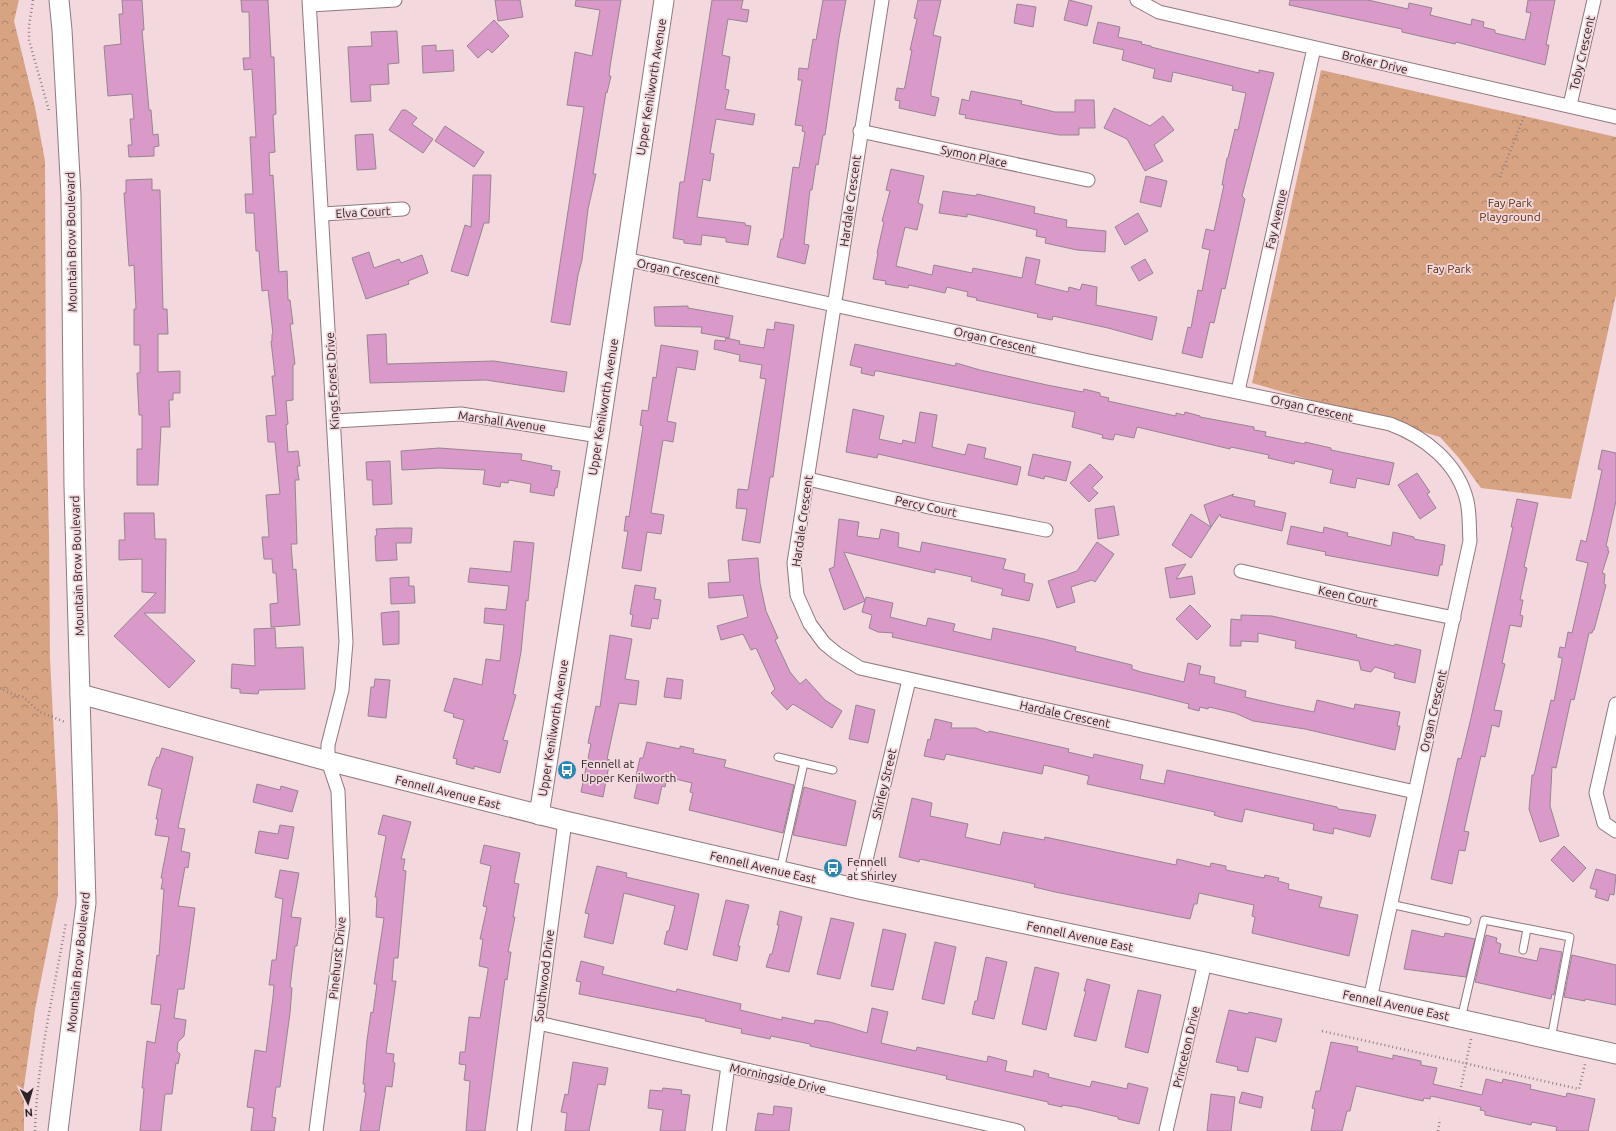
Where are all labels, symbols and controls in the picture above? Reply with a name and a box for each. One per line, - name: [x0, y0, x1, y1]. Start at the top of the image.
- street label: Toby Crescent: [1567, 14, 1597, 92]
- street label: Upper Kenilworth Avenue: [634, 18, 668, 156]
- street label: Broker Drive: [1341, 48, 1409, 76]
- street label: Symon Place: [940, 143, 1008, 169]
- street label: Hardale Crescent: [837, 154, 863, 248]
- street label: Mountain Brow Boulevard: [63, 172, 79, 312]
- street label: Fay Avenue: [1263, 188, 1289, 250]
- park label: Fay Park Playground: [1479, 196, 1541, 223]
- street label: Elva Court: [335, 204, 391, 220]
- street label: Organ Crescent: [636, 256, 721, 286]
- park label: Fay Park: [1427, 262, 1471, 275]
- street label: Organ Crescent: [953, 324, 1038, 356]
- street label: Kings Forest Drive: [323, 332, 341, 430]
- street label: Upper Kenilworth Avenue: [586, 338, 620, 476]
- street label: Organ Crescent: [1270, 392, 1355, 424]
- street label: Marshall Avenue: [457, 408, 547, 434]
- street label: Hardale Crescent: [789, 474, 815, 568]
- street label: Percy Court: [894, 493, 958, 519]
- street label: Mountain Brow Boulevard: [68, 496, 86, 636]
- street label: Keen Court: [1317, 583, 1379, 609]
- street label: Upper Kenilworth Avenue: [536, 659, 570, 797]
- street label: Organ Crescent: [1417, 668, 1449, 753]
- street label: Hardale Crescent: [1019, 698, 1112, 730]
- street label: Shirley Street: [870, 747, 899, 821]
- place label: Fennell at Upper Kenilworth: [581, 757, 676, 784]
- bus stop icon: Fennell at Upper Kenilworth: [556, 759, 578, 781]
- street label: Fennell Avenue East: [394, 773, 502, 811]
- street label: Fennell Avenue East: [709, 848, 817, 886]
- place label: Fennell at Shirley: [847, 855, 897, 882]
- bus stop icon: Fennell at Shirley: [822, 857, 844, 879]
- street label: Mountain Brow Boulevard: [64, 891, 92, 1033]
- street label: Pinehurst Drive: [326, 916, 348, 1000]
- street label: Fennell Avenue East: [1026, 918, 1135, 954]
- street label: Southwood Drive: [532, 929, 556, 1023]
- street label: Fennell Avenue East: [1342, 987, 1451, 1023]
- street label: Princeton Drive: [1170, 1005, 1202, 1089]
- street label: Morningside Drive: [729, 1061, 827, 1095]
- north arrow: [8, 1083, 48, 1123]
- text: N: [24, 1107, 33, 1119]

